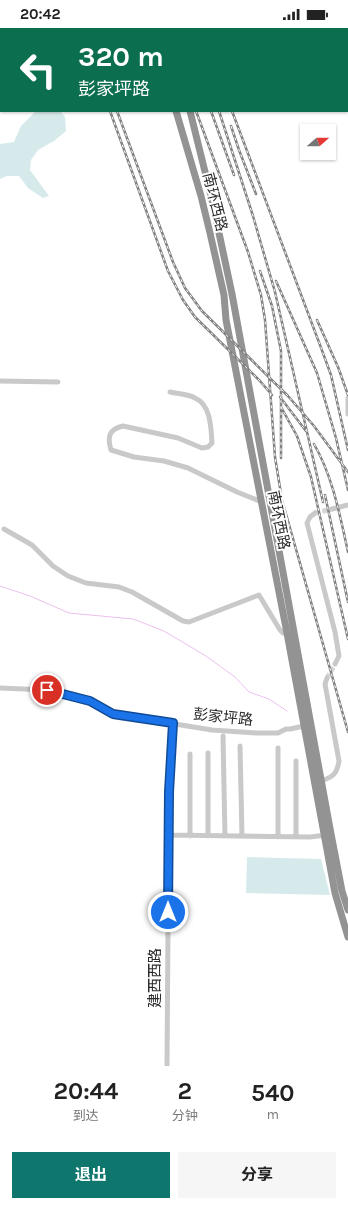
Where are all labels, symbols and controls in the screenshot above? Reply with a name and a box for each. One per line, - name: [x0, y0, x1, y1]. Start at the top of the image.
- text: 20:42: [20, 5, 61, 23]
- text: 320 m: [78, 40, 164, 73]
- icon: left: [12, 44, 64, 96]
- text: 彭家坪路: [78, 78, 150, 100]
- north arrow: [300, 124, 336, 160]
- map controls: [300, 124, 336, 160]
- street label: 南环西路: [199, 171, 231, 233]
- street label: 南环西路: [264, 489, 294, 551]
- pin: [30, 673, 64, 707]
- icon: arrive: [36, 679, 58, 701]
- street label: 彭家坪路: [192, 705, 254, 729]
- position arrow: [147, 891, 189, 933]
- street label: 建西西路: [146, 948, 164, 1008]
- text: 20:44: [53, 1077, 118, 1105]
- text: 2: [177, 1077, 192, 1105]
- text: 540: [251, 1079, 295, 1107]
- text: m: [267, 1107, 279, 1122]
- text: 到达: [73, 1108, 99, 1123]
- text: 分钟: [172, 1108, 198, 1123]
- button: 退出: [12, 1152, 170, 1198]
- button: 分享: [178, 1152, 336, 1198]

